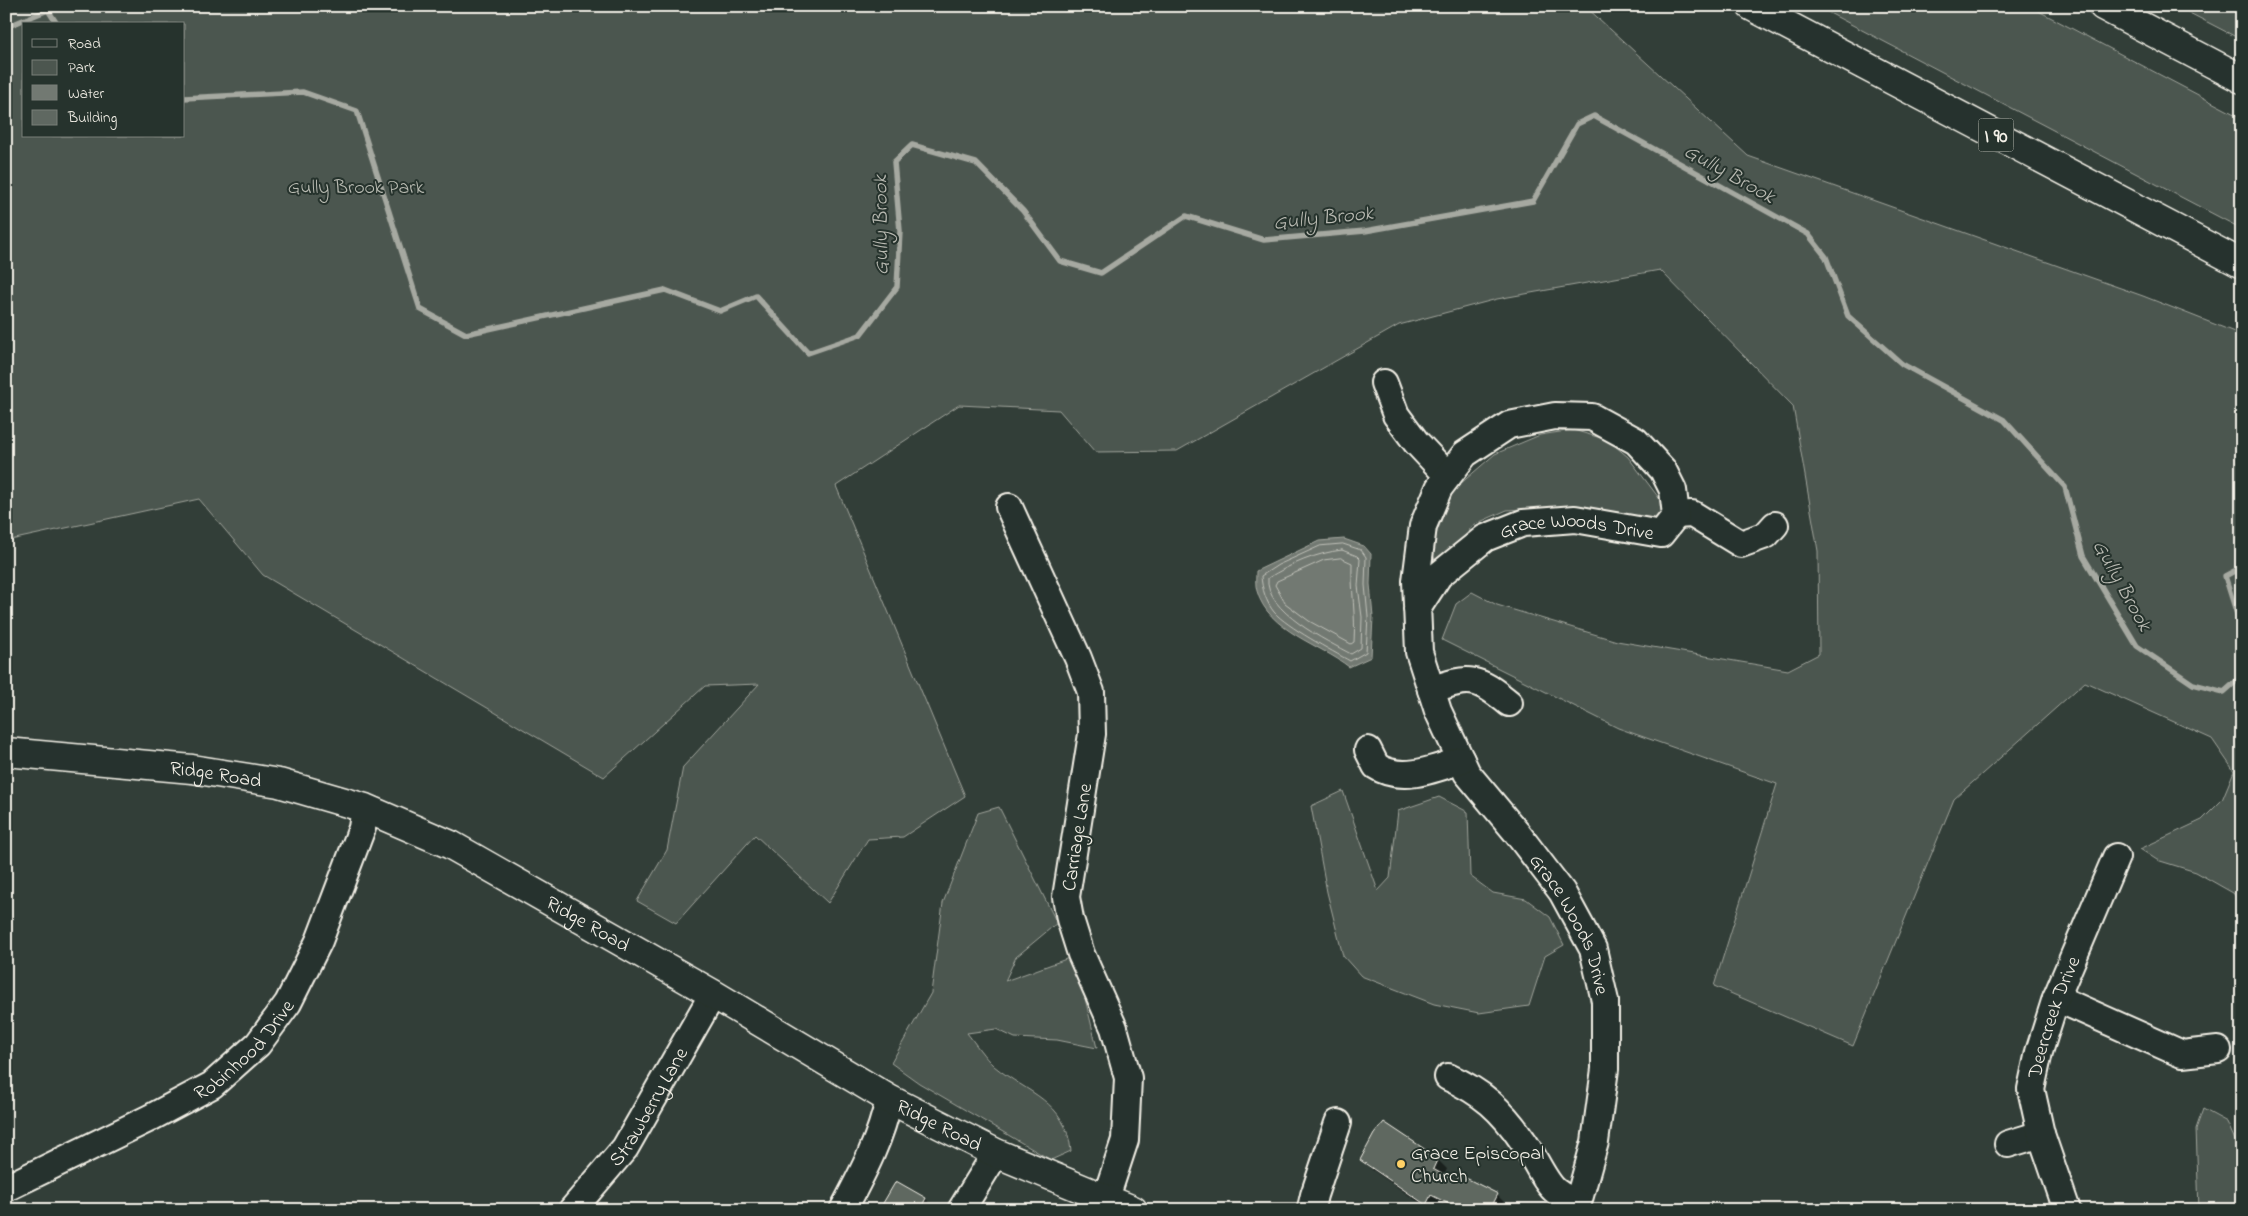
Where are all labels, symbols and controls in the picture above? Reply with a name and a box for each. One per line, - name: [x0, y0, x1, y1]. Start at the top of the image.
- legend: [22, 22, 185, 138]
- text: Road: [68, 33, 101, 55]
- text: Park: [68, 57, 96, 79]
- text: Water: [68, 83, 104, 105]
- text: Building: [67, 107, 117, 130]
- road number: I 90: [1978, 118, 2014, 152]
- water label: Gully Brook: [1678, 137, 1781, 213]
- park label: Gully Brook Park: [288, 174, 424, 203]
- water label: Gully Brook: [866, 174, 898, 275]
- water label: Gully Brook: [1272, 199, 1375, 239]
- street label: Grace Woods Drive: [1495, 507, 1656, 549]
- water label: Gully Brook: [2084, 535, 2159, 638]
- street label: Ridge Road: [169, 755, 263, 797]
- street label: Carriage Lane: [1056, 781, 1102, 893]
- street label: Grace Woods Drive: [1521, 848, 1615, 998]
- street label: Ridge Road: [540, 890, 634, 961]
- street label: Deercreek Drive: [2022, 952, 2089, 1082]
- street label: Robinhood Drive: [190, 994, 303, 1109]
- street label: Strawberry Lane: [603, 1042, 697, 1174]
- street label: Ridge Road: [891, 1093, 986, 1160]
- place label: Grace Episcopal Church: [1411, 1140, 1544, 1192]
- marker: Grace Episcopal Church: [1395, 1158, 1407, 1170]

